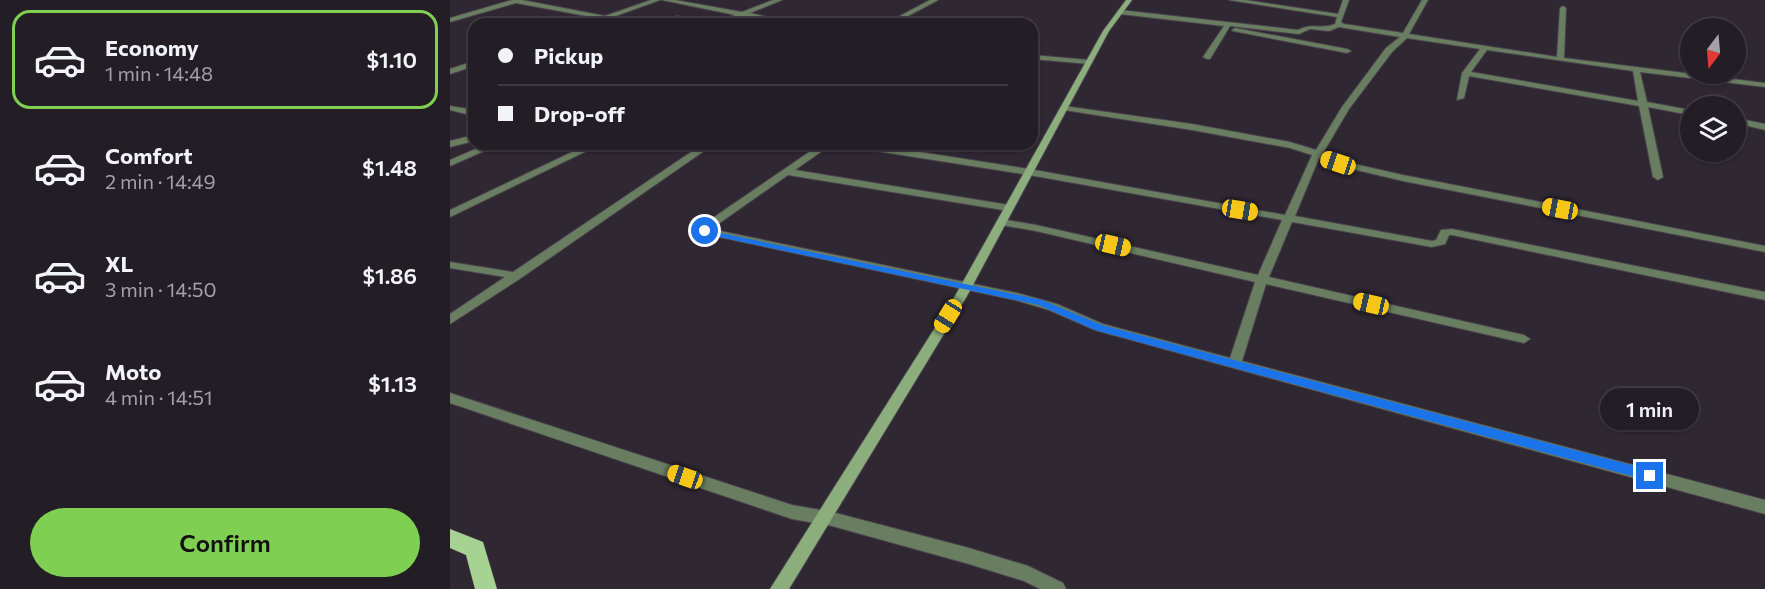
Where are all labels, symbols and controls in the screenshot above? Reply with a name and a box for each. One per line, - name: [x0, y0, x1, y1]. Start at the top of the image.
- north arrow: [1680, 18, 1746, 84]
- map controls: [1680, 18, 1746, 162]
- icon: car: [33, 33, 87, 87]
- text: Economy: [105, 34, 199, 61]
- text: Pickup: [534, 42, 603, 69]
- text: $1.10: [366, 46, 417, 73]
- text: 1 min · 14:48: [105, 61, 213, 85]
- button: layers: [1680, 96, 1746, 162]
- text: Drop-off: [534, 100, 625, 127]
- icon: car: [33, 141, 87, 195]
- text: Comfort: [105, 142, 193, 169]
- car: [1318, 149, 1358, 177]
- text: $1.48: [362, 154, 417, 181]
- text: 2 min · 14:49: [105, 169, 216, 193]
- car: [1541, 197, 1579, 221]
- car: [1221, 198, 1259, 222]
- route start: [691, 217, 718, 244]
- car: [1093, 232, 1133, 258]
- icon: car: [33, 249, 87, 303]
- text: XL: [105, 250, 133, 277]
- text: $1.86: [362, 262, 417, 289]
- text: 3 min · 14:50: [105, 277, 216, 301]
- car: [1351, 291, 1391, 317]
- car: [931, 296, 965, 336]
- icon: car: [33, 357, 87, 411]
- text: Moto: [105, 358, 161, 385]
- text: $1.13: [368, 370, 417, 397]
- text: 4 min · 14:51: [105, 385, 213, 409]
- callout: 1 min: [1600, 389, 1700, 431]
- text: 1 min: [1626, 397, 1673, 421]
- route end: [1636, 462, 1663, 489]
- car: [665, 463, 705, 491]
- button: Confirm: [30, 508, 420, 577]

